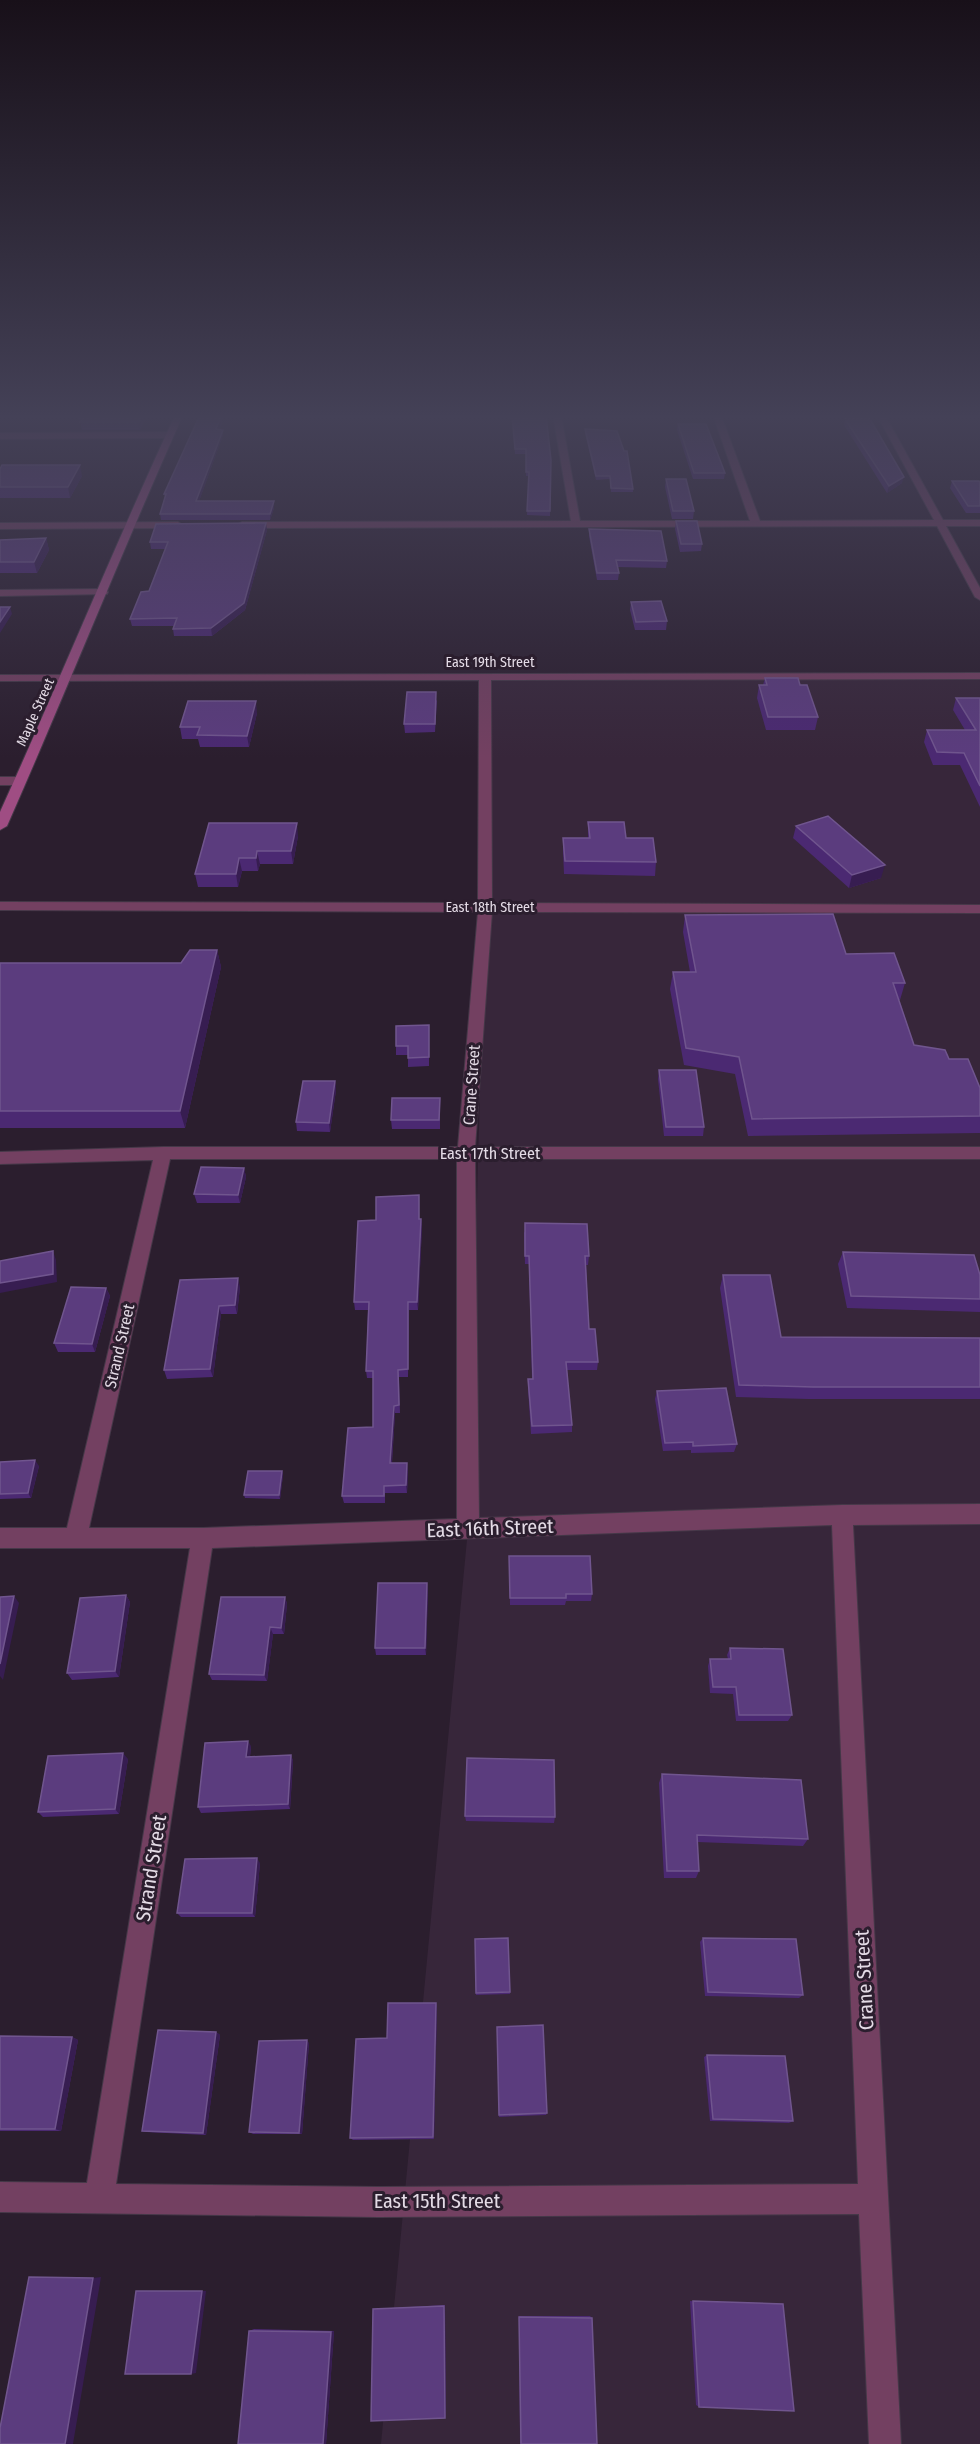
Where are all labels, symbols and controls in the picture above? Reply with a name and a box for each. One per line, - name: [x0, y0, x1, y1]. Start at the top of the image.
- street label: East 19th Street: [446, 654, 535, 671]
- street label: Maple Street: [13, 675, 58, 749]
- street label: East 18th Street: [445, 899, 535, 916]
- street label: Crane Street: [459, 1044, 484, 1126]
- street label: East 17th Street: [440, 1144, 541, 1163]
- street label: Strand Street: [101, 1301, 139, 1390]
- street label: East 16th Street: [426, 1514, 554, 1542]
- street label: Strand Street: [131, 1812, 171, 1923]
- street label: Crane Street: [849, 1929, 879, 2031]
- street label: East 15th Street: [374, 2189, 501, 2213]

